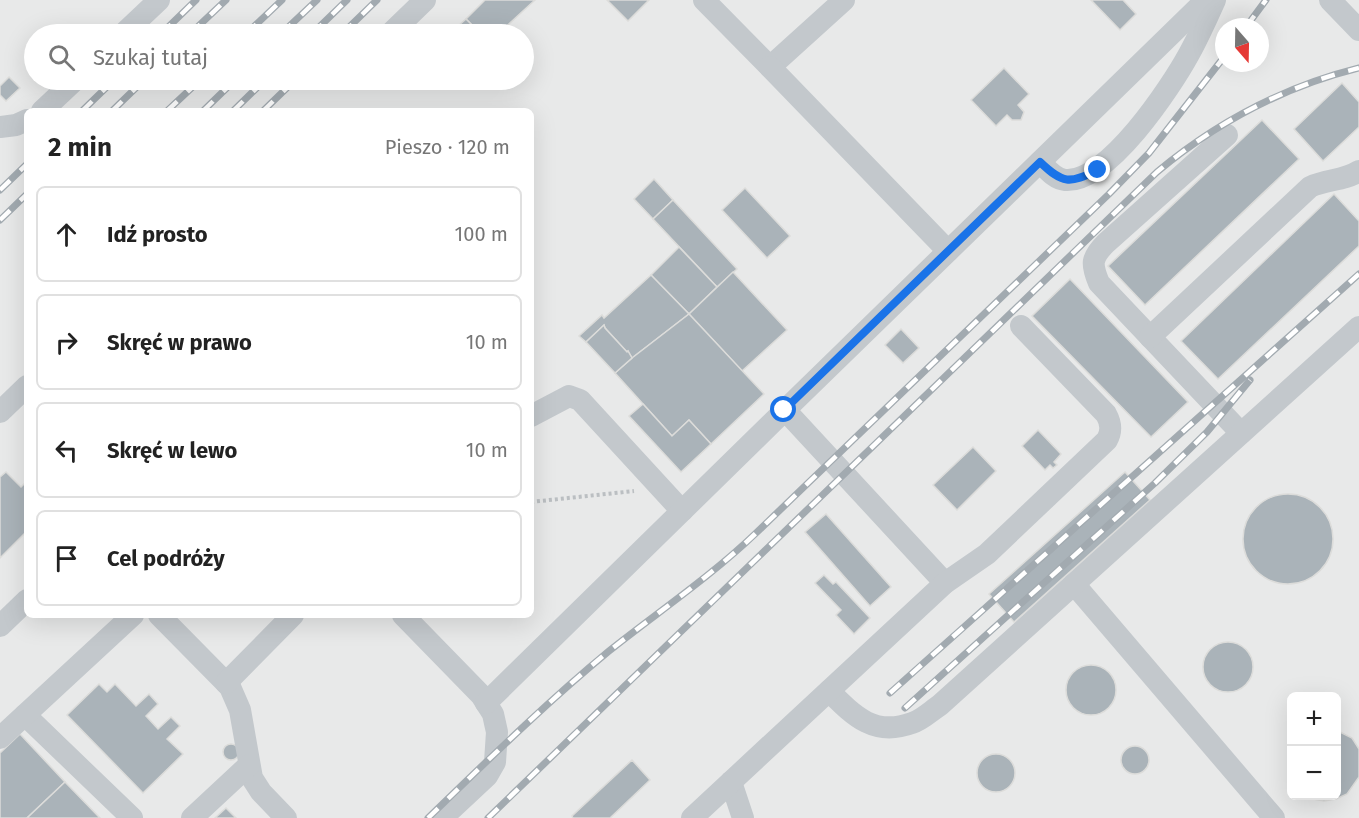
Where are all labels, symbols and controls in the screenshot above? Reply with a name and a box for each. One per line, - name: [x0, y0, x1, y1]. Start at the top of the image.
- north arrow: [1215, 18, 1269, 72]
- search box: [24, 24, 534, 90]
- icon: search: [45, 41, 78, 74]
- text: Szukaj tutaj: [93, 44, 208, 71]
- text: 2 min: [48, 132, 112, 163]
- text: Pieszo · 120 m: [385, 135, 510, 159]
- route end: [1084, 156, 1110, 182]
- icon: ahead: [50, 218, 83, 251]
- text: Idź prosto: [107, 221, 208, 248]
- text: 100 m: [455, 222, 508, 246]
- icon: right: [50, 326, 83, 359]
- text: Skręć w prawo: [107, 329, 252, 356]
- text: 10 m: [466, 330, 508, 354]
- route start: [770, 396, 796, 422]
- icon: left: [50, 434, 83, 467]
- text: Skręć w lewo: [107, 437, 237, 464]
- text: 10 m: [466, 438, 508, 462]
- icon: arrive: [50, 542, 83, 575]
- text: Cel podróży: [107, 545, 225, 572]
- map controls: [1287, 692, 1341, 800]
- button: +: [1287, 692, 1341, 746]
- button: −: [1287, 746, 1341, 800]

